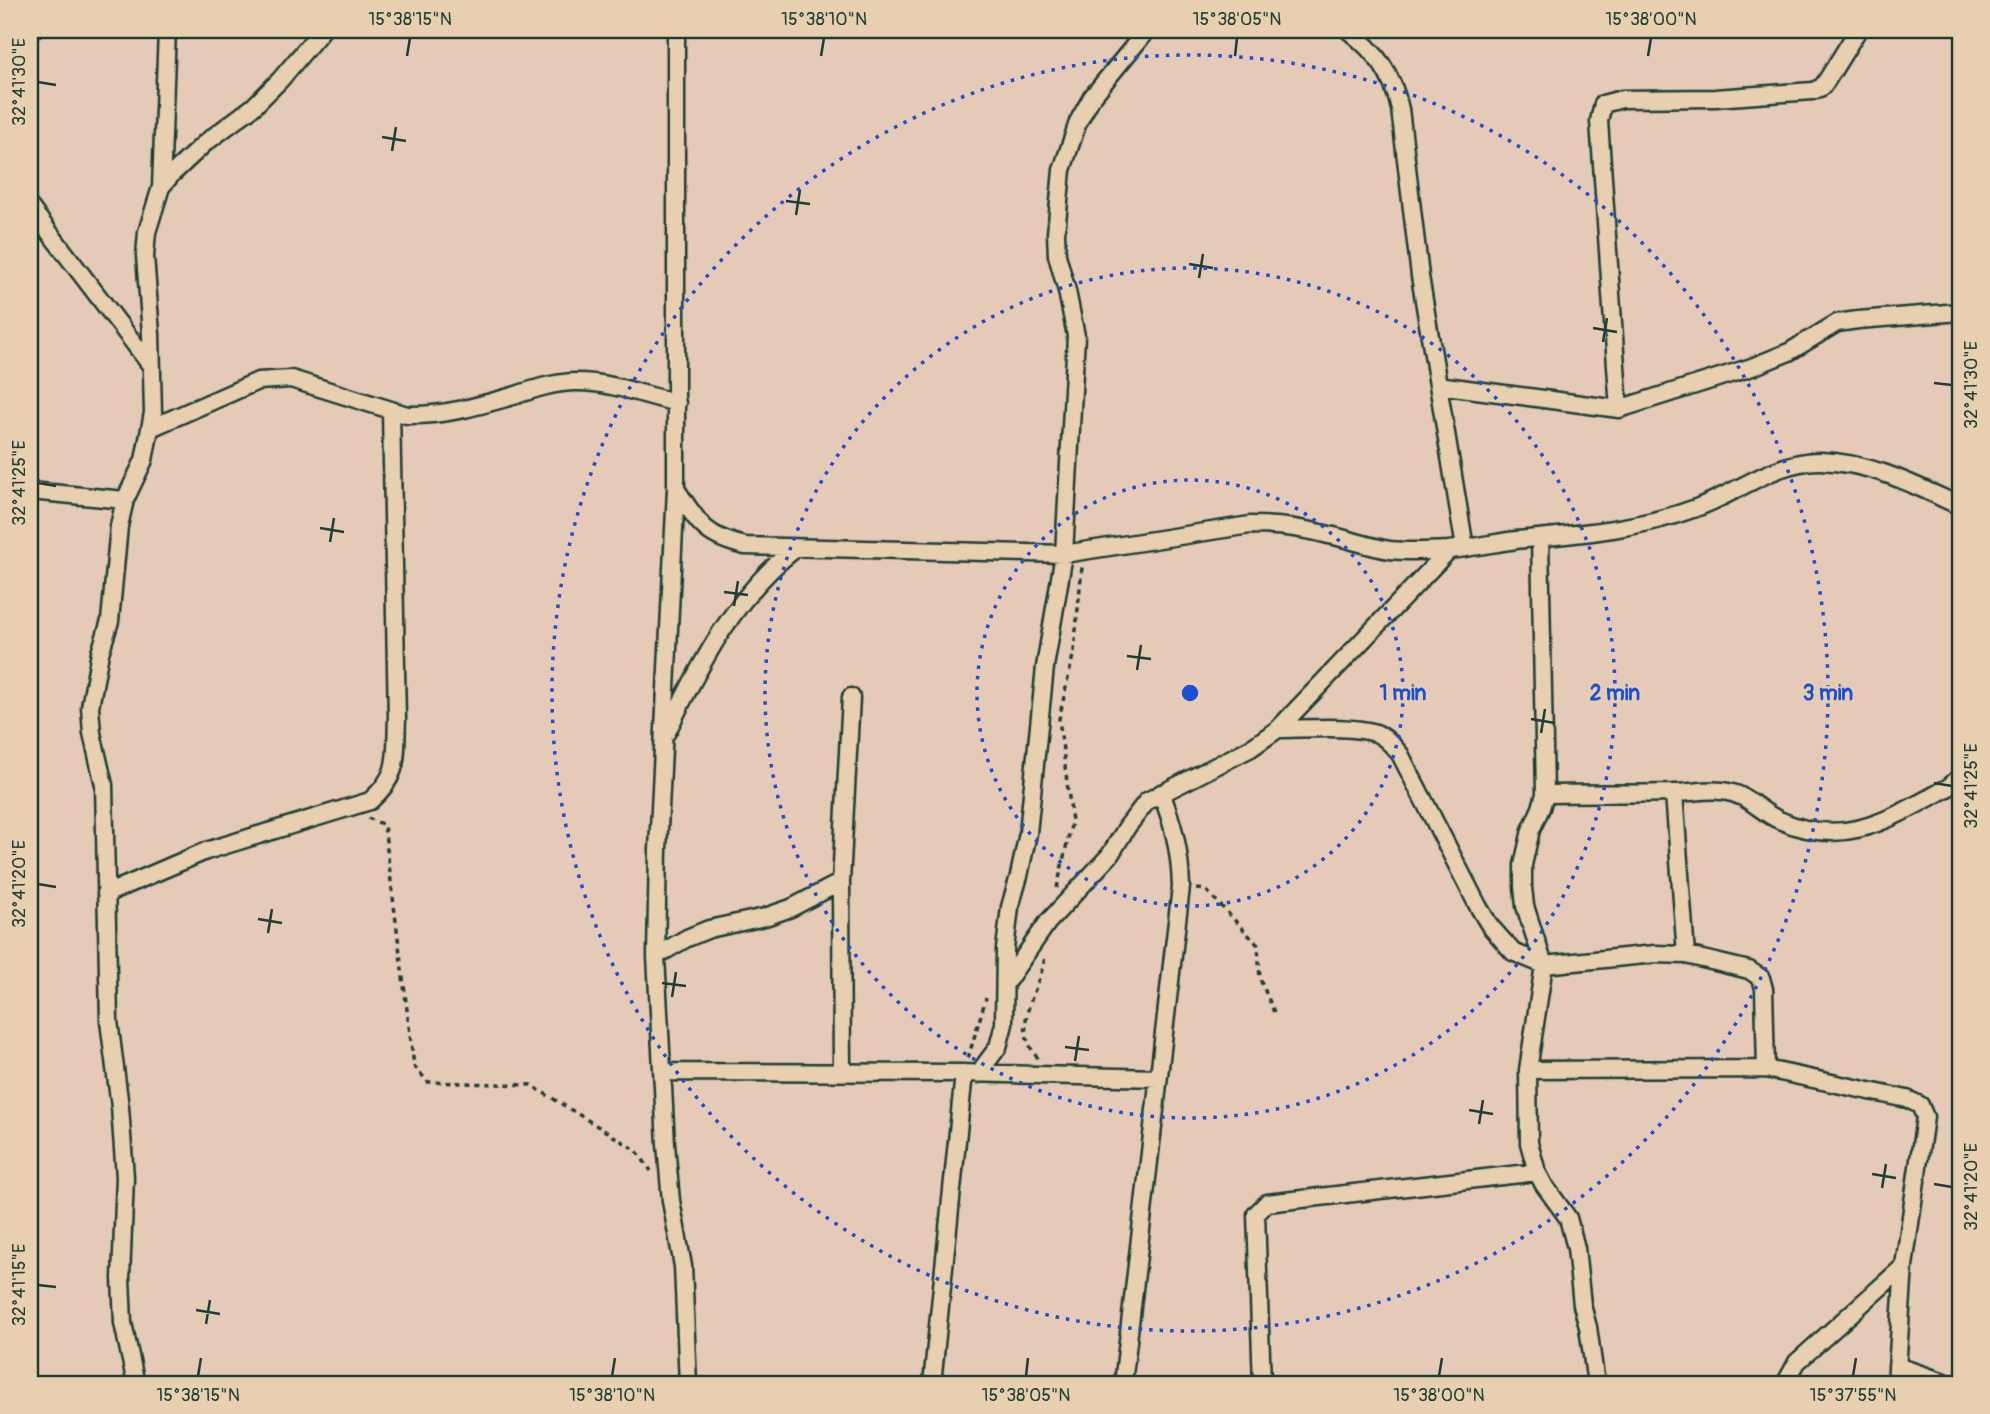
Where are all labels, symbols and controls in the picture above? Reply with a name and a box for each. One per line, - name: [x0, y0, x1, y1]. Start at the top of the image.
- text: 15°38'15"N: [368, 8, 452, 31]
- text: 15°38'10"N: [781, 8, 867, 31]
- text: 15°38'05"N: [1193, 8, 1281, 31]
- text: 15°38'00"N: [1605, 8, 1697, 31]
- text: 32°41'30"E: [8, 38, 31, 126]
- text: 32°41'30"E: [1960, 341, 1983, 429]
- text: 32°41'25"E: [8, 440, 31, 526]
- text: 1 min: [1380, 680, 1427, 707]
- text: 2 min: [1590, 680, 1640, 707]
- text: 3 min: [1803, 680, 1853, 707]
- centre of rings: [1178, 681, 1202, 705]
- text: 32°41'25"E: [1960, 743, 1983, 829]
- text: 32°41'20"E: [8, 840, 31, 928]
- text: 32°41'20"E: [1960, 1143, 1983, 1231]
- text: 32°41'15"E: [8, 1244, 31, 1326]
- text: 15°38'15"N: [156, 1384, 240, 1407]
- text: 15°38'10"N: [569, 1384, 655, 1407]
- text: 15°38'05"N: [982, 1384, 1070, 1407]
- text: 15°38'00"N: [1393, 1384, 1485, 1407]
- text: 15°37'55"N: [1810, 1384, 1896, 1407]

